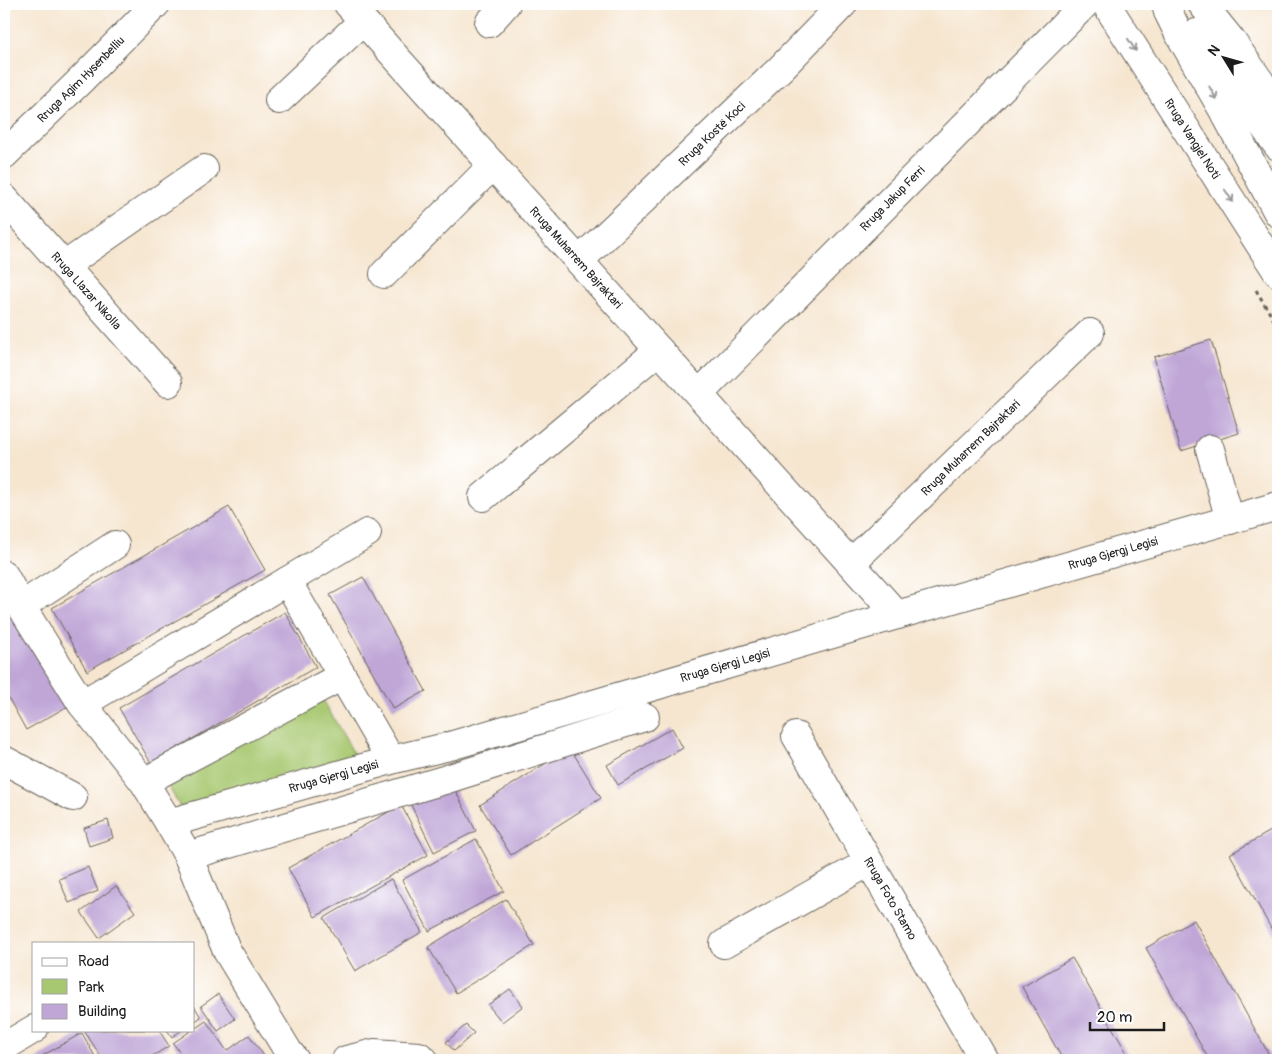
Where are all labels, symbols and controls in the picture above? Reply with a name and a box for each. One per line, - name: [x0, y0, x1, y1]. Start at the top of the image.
- north arrow: [1200, 32, 1250, 82]
- street label: Rruga Agim Hysenbelliu: [34, 33, 128, 126]
- one-way arrow: [1127, 37, 1137, 51]
- text: N: [1204, 42, 1224, 59]
- one-way arrow: [1208, 86, 1218, 100]
- street label: Rruga Vangjel Noti: [1161, 96, 1223, 182]
- street label: Rruga Kostë Koci: [676, 99, 748, 169]
- street label: Rruga Jakup Ferri: [857, 163, 928, 234]
- one-way arrow: [1224, 189, 1234, 203]
- street label: Rruga Muharrem Bajraktari: [526, 204, 626, 312]
- street label: Rruga Llazar Nikolla: [48, 249, 125, 333]
- street label: Rruga Muharrem Bajraktari: [918, 397, 1023, 499]
- street label: Rruga Gjergj Legisi: [1067, 533, 1160, 573]
- street label: Rruga Gjergj Legisi: [679, 645, 771, 686]
- street label: Rruga Gjergj Legisi: [287, 756, 380, 796]
- street label: Rruga Foto Stamo: [861, 855, 920, 943]
- legend: [32, 942, 195, 1032]
- text: Road: [78, 952, 109, 971]
- text: Park: [78, 978, 105, 997]
- scale bar: [1090, 999, 1163, 1031]
- text: Building: [78, 1002, 126, 1021]
- text: 20 m: [1097, 1008, 1132, 1027]

